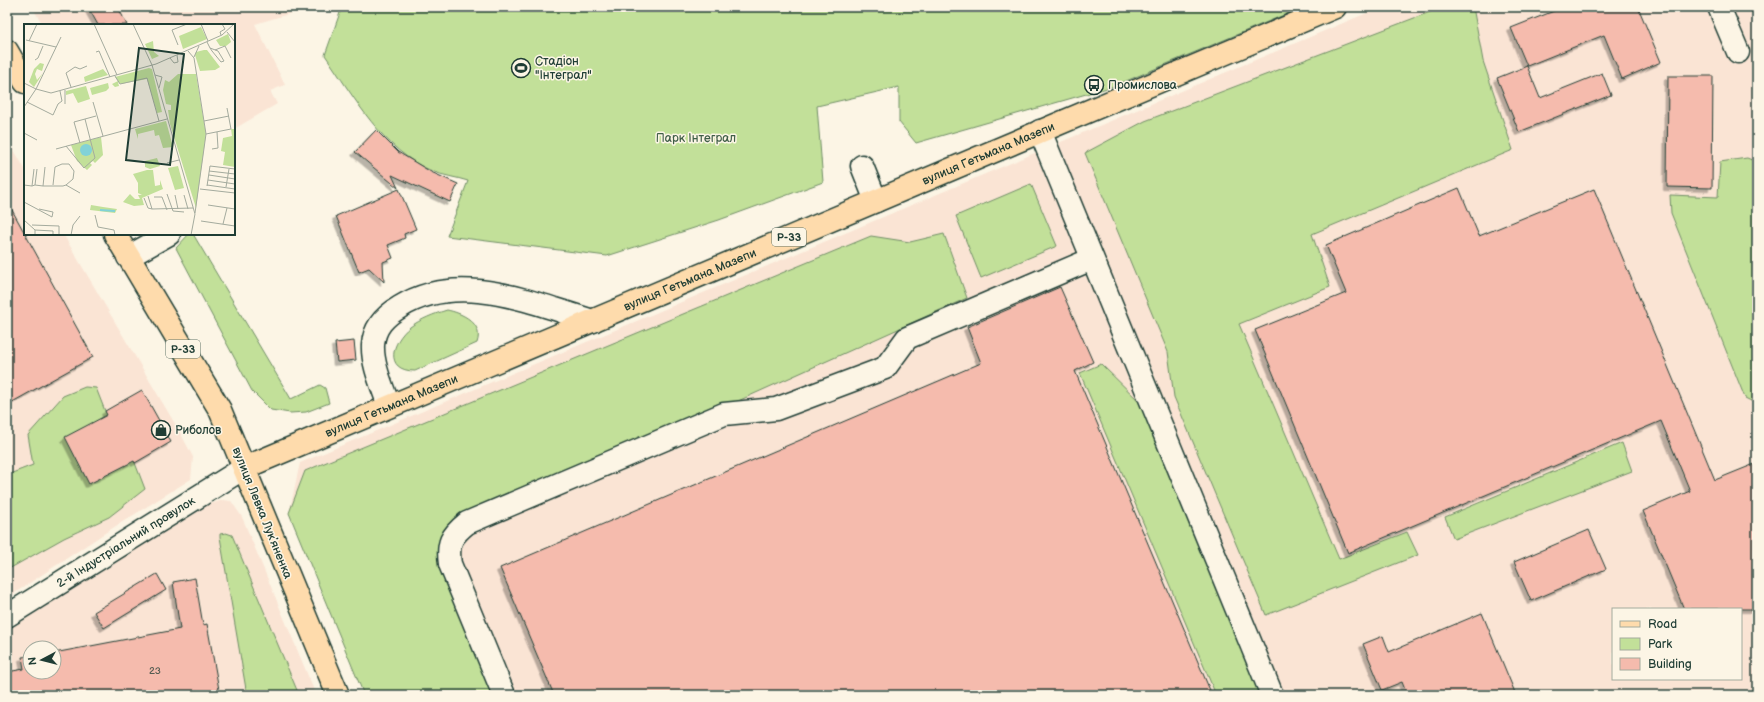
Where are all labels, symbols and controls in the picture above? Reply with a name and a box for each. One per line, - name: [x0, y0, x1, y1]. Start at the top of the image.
- inset map: [24, 24, 235, 235]
- place label: Стадіон "Інтеграл": [535, 54, 592, 83]
- sports icon: Стадіон "Інтеграл": [510, 57, 532, 79]
- bus stop icon: Промислова: [1083, 74, 1105, 96]
- place label: Промислова: [1108, 78, 1177, 93]
- street label: вулиця Гетьмана Мазепи: [920, 119, 1057, 188]
- park label: Парк Інтеграл: [656, 131, 736, 146]
- road number: Р-33: [772, 228, 806, 246]
- street label: вулиця Гетьмана Мазепи: [621, 245, 758, 314]
- road number: Р-33: [166, 340, 200, 358]
- street label: вулиця Гетьмана Мазепи: [323, 371, 460, 440]
- shop icon: Риболов: [150, 419, 172, 441]
- place label: Риболов: [175, 423, 222, 438]
- street label: вулиця Левка Лукʼяненка: [229, 445, 295, 581]
- street label: 2-й Індустріальний провулок: [54, 493, 198, 591]
- legend: [1612, 608, 1742, 680]
- text: Road: [1648, 617, 1677, 632]
- text: Park: [1648, 637, 1672, 652]
- north arrow: [22, 640, 62, 680]
- text: N: [26, 656, 40, 666]
- text: Building: [1648, 657, 1692, 672]
- house number: 23: [149, 665, 161, 677]

